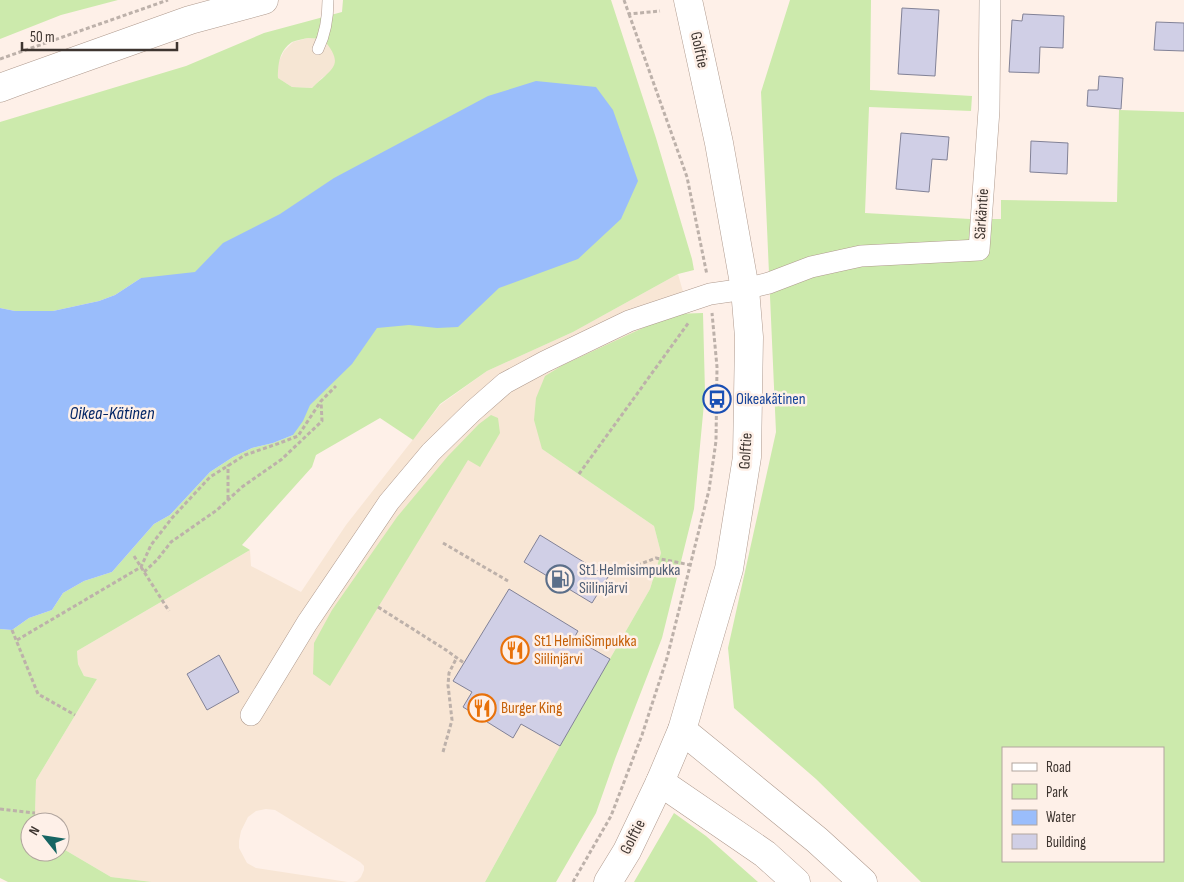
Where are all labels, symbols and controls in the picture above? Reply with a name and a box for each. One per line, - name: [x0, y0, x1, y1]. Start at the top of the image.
- scale bar: [22, 20, 178, 52]
- text: 50 m: [30, 28, 55, 47]
- street label: Golftie: [686, 30, 712, 70]
- street label: Särkäntie: [971, 188, 993, 240]
- bus stop icon: Oikeakätinen: [702, 384, 732, 414]
- place label: Oikeakätinen: [736, 390, 806, 409]
- water label: Oikea-Kätinen: [70, 403, 155, 424]
- street label: Golftie: [735, 432, 757, 470]
- place label: St1 Helmisimpukka Siilinjärvi: [579, 561, 681, 598]
- fuel station icon: St1 Helmisimpukka Siilinjärvi: [545, 564, 575, 594]
- place label: St1 HelmiSimpukka Siilinjärvi: [534, 632, 637, 669]
- restaurant icon: St1 HelmiSimpukka Siilinjärvi: [500, 635, 530, 665]
- restaurant icon: Burger King: [467, 693, 497, 723]
- place label: Burger King: [501, 699, 562, 718]
- legend: [1002, 747, 1164, 862]
- text: Road: [1046, 758, 1071, 777]
- text: Park: [1046, 783, 1068, 802]
- text: Water: [1046, 808, 1077, 827]
- north arrow: [20, 812, 70, 862]
- street label: Golftie: [616, 816, 650, 858]
- text: N: [25, 823, 43, 838]
- text: Building: [1046, 833, 1086, 852]

